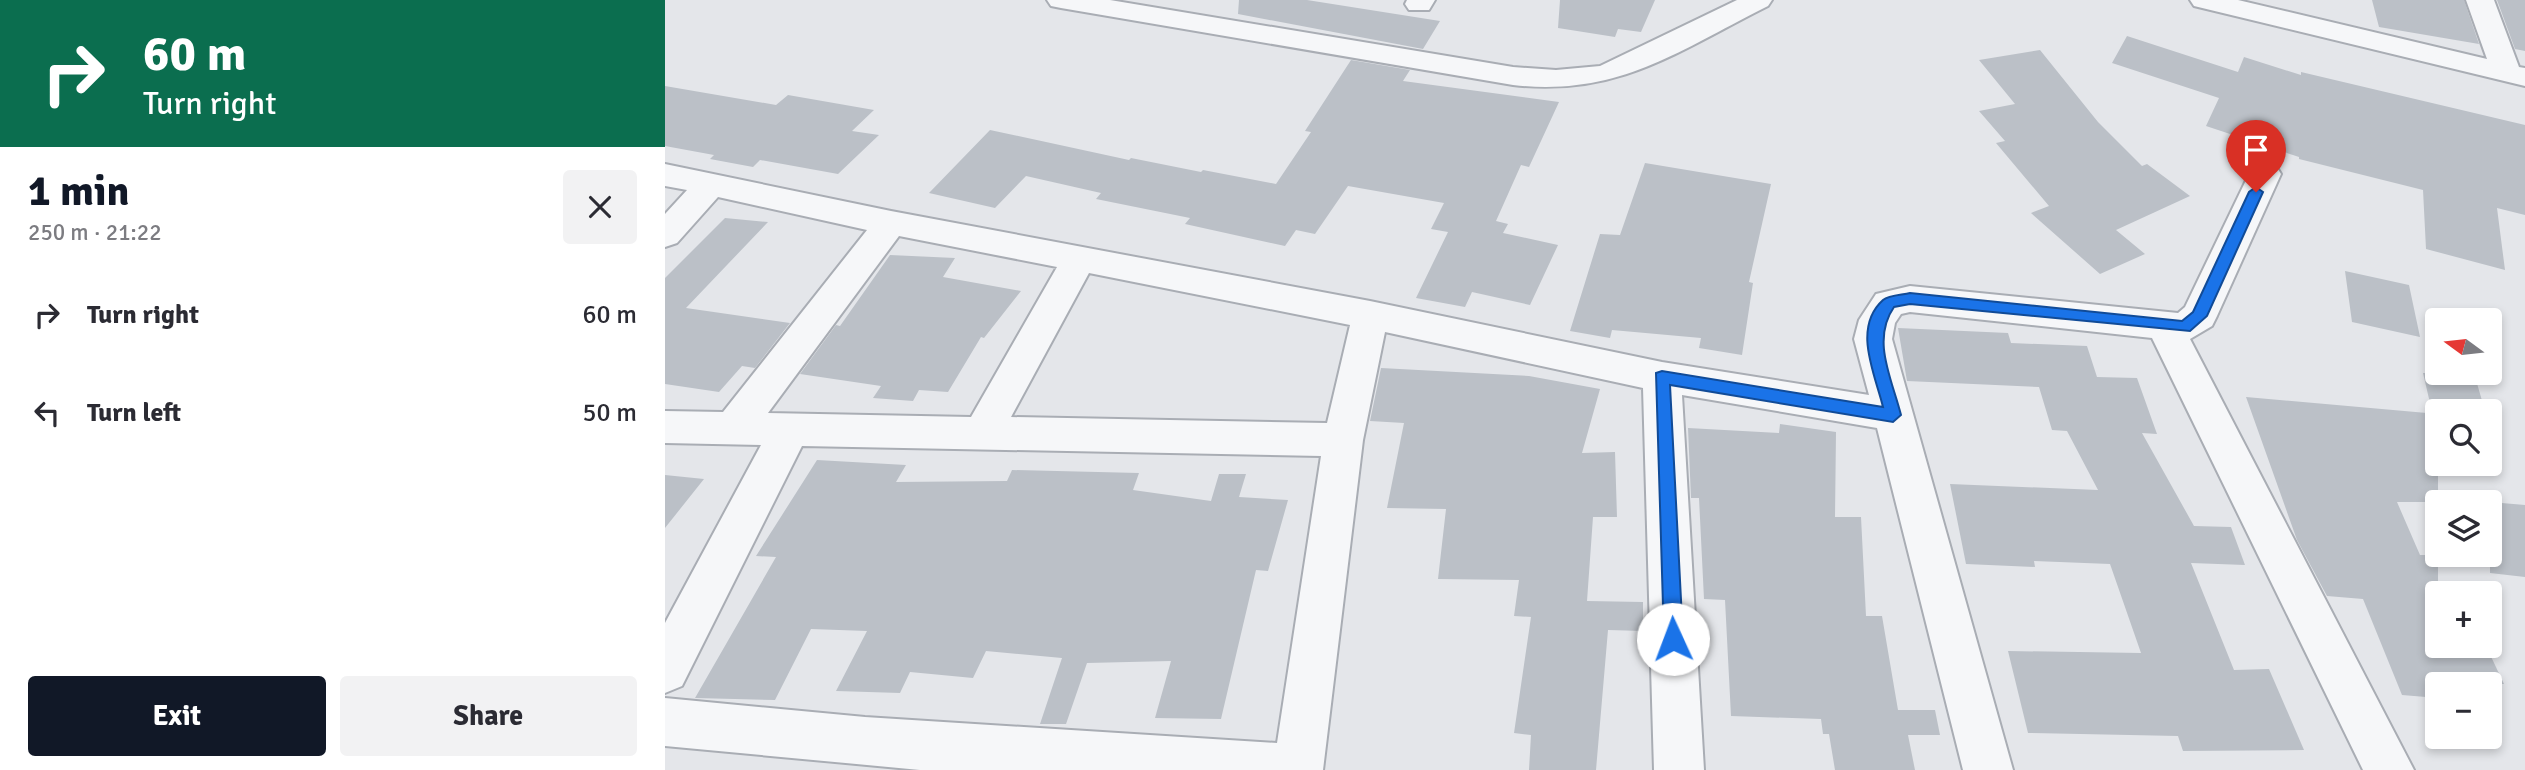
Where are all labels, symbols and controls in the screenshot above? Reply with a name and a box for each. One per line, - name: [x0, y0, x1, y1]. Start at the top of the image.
- text: 60 m: [143, 24, 246, 84]
- icon: right: [28, 28, 119, 119]
- text: Turn right: [143, 84, 276, 123]
- pin: [2226, 120, 2286, 192]
- icon: arrive: [2237, 131, 2275, 169]
- text: 1 min: [28, 166, 129, 217]
- button: close: [563, 170, 637, 244]
- text: 250 m · 21:22: [28, 218, 162, 247]
- icon: right: [28, 296, 66, 334]
- text: Turn right: [87, 299, 199, 331]
- text: 60 m: [582, 299, 637, 331]
- north arrow: [2425, 308, 2503, 385]
- map controls: [2425, 308, 2502, 749]
- icon: left: [28, 394, 66, 432]
- text: Turn left: [87, 397, 181, 429]
- text: 50 m: [582, 397, 637, 429]
- button: search: [2425, 399, 2502, 476]
- button: layers: [2425, 490, 2502, 567]
- button: +: [2425, 581, 2502, 658]
- position arrow: [1636, 602, 1710, 676]
- button: −: [2425, 672, 2502, 749]
- button: Exit: [28, 676, 326, 756]
- button: Share: [340, 676, 637, 756]

